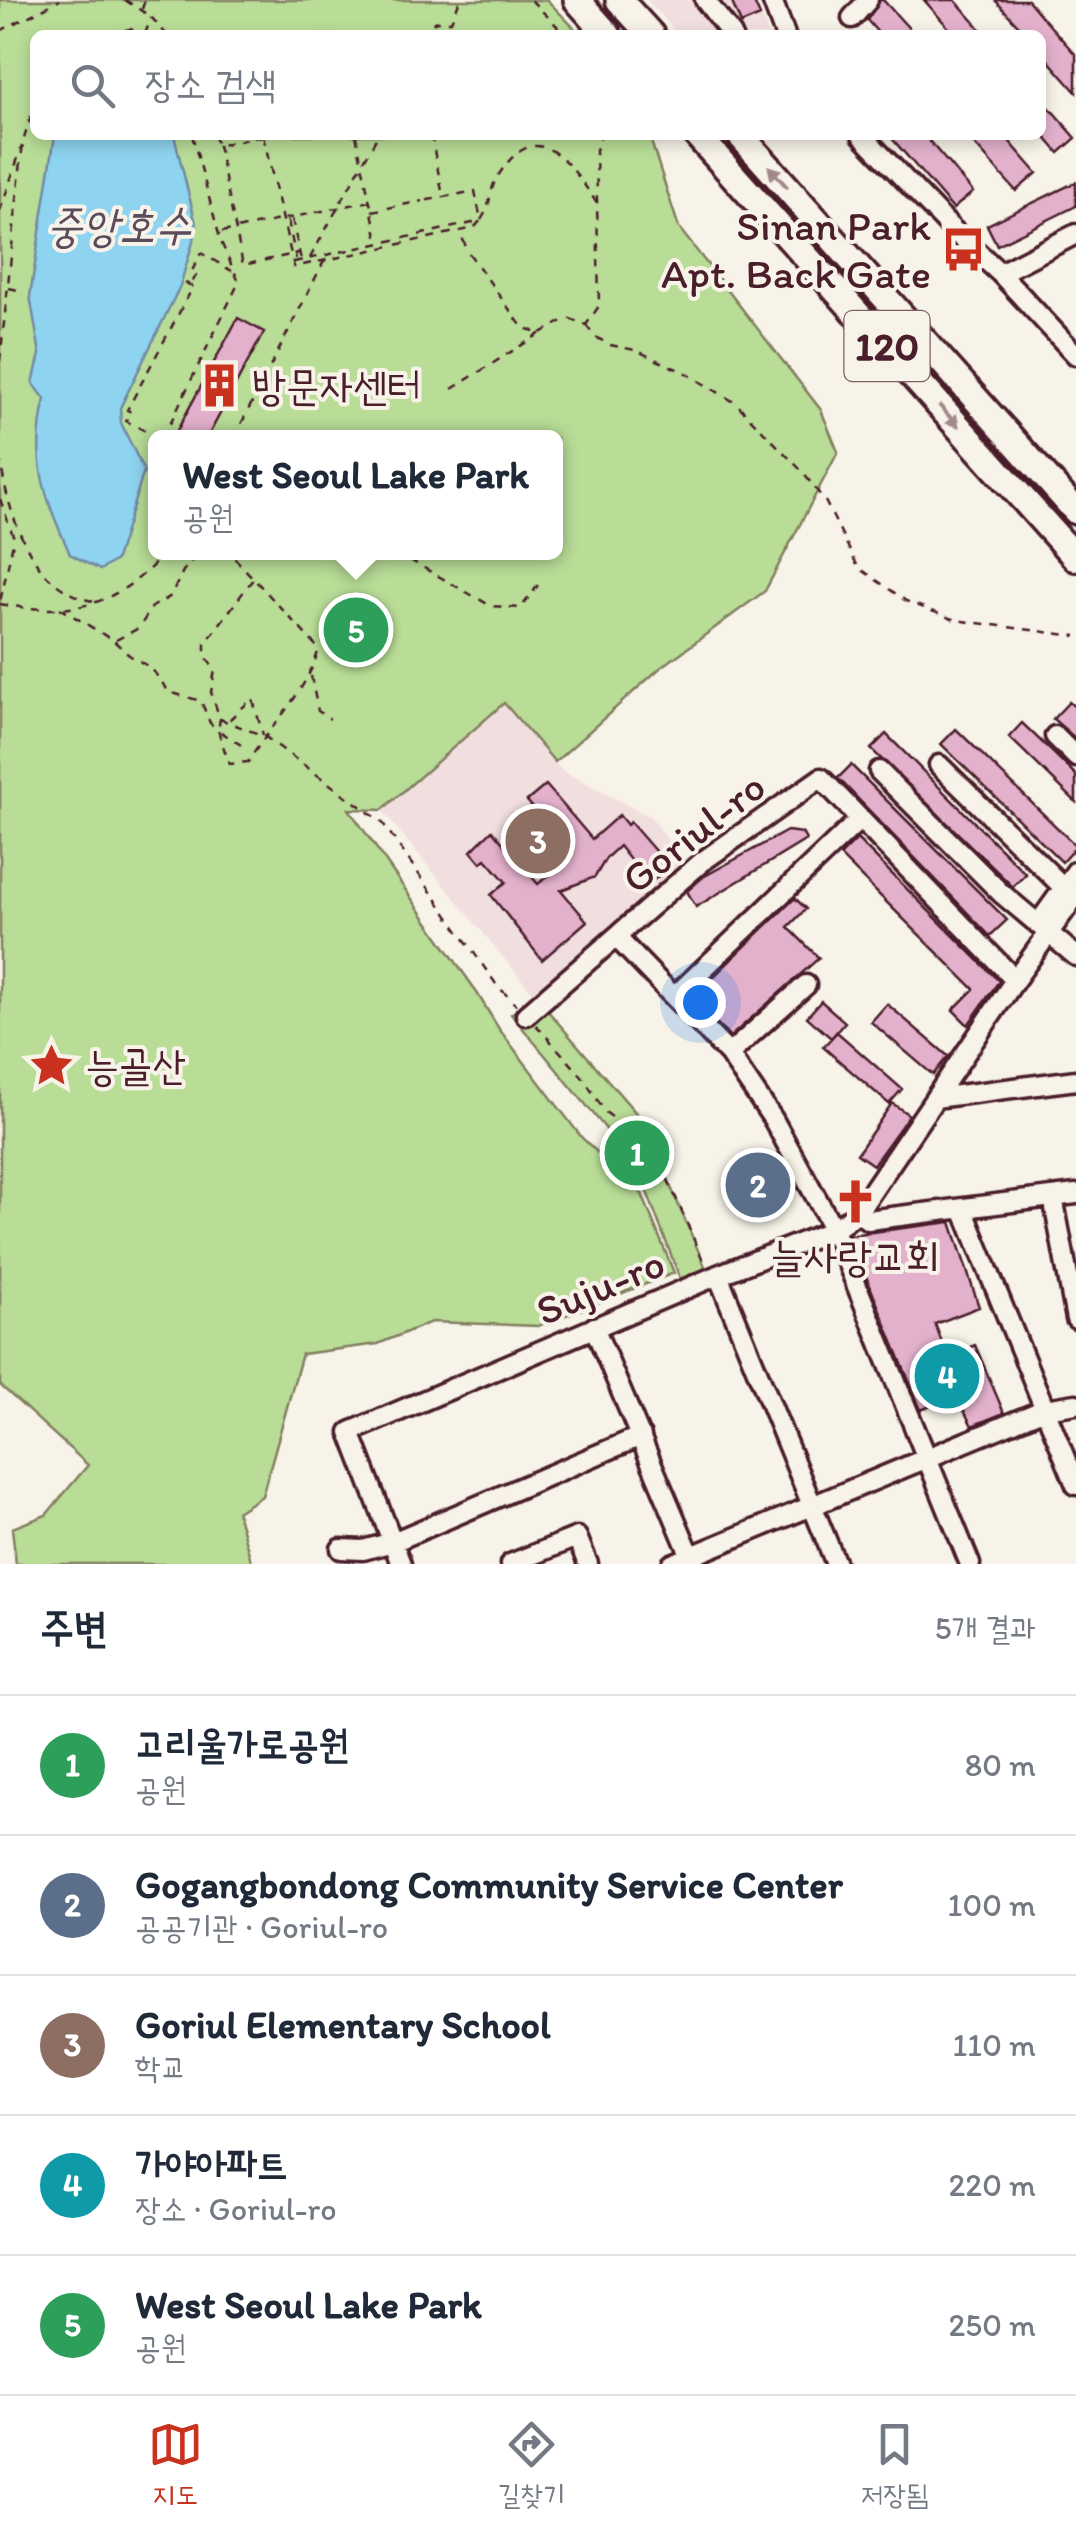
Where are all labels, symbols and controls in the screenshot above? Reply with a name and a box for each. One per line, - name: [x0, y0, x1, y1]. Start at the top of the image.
- search box: [30, 30, 1046, 140]
- icon: search: [65, 58, 120, 113]
- text: 장소 검색: [145, 61, 276, 107]
- one-way arrow: [767, 165, 789, 190]
- water label: 중앙호수: [47, 198, 192, 252]
- place label: Sinan Park Apt. Back Gate: [661, 200, 931, 299]
- bus stop icon: Sinan Park Apt. Back Gate: [940, 225, 988, 273]
- road number: 120: [844, 311, 930, 381]
- place label: 방문자센터: [252, 360, 421, 411]
- building icon: 방문자센터: [195, 361, 243, 409]
- one-way arrow: [938, 403, 960, 428]
- popup: [148, 430, 563, 560]
- text: West Seoul Lake Park: [182, 452, 529, 498]
- text: 공원: [182, 498, 234, 536]
- pin: 5: [324, 592, 388, 668]
- street label: Goriul-ro: [611, 761, 775, 904]
- pin: 3: [506, 804, 570, 878]
- your location: [675, 977, 726, 1028]
- place label: 능골산: [85, 1040, 186, 1091]
- place icon: 능골산: [28, 1041, 76, 1089]
- pin: 1: [604, 1116, 670, 1190]
- pin: 2: [726, 1148, 790, 1222]
- church icon: 늘사랑교회: [831, 1178, 879, 1226]
- place label: 늘사랑교회: [771, 1231, 939, 1282]
- street label: Suju-ro: [528, 1237, 672, 1336]
- pin: 4: [914, 1338, 980, 1414]
- text: 주변: [40, 1602, 108, 1653]
- text: 5개 결과: [935, 1609, 1036, 1647]
- text: 고리울가로공원: [135, 1721, 349, 1767]
- text: 1: [65, 1746, 80, 1784]
- text: 80 m: [965, 1746, 1036, 1784]
- text: 공원: [135, 1770, 187, 1808]
- text: Gogangbondong Community Service Center: [135, 1862, 843, 1908]
- text: 2: [64, 1886, 81, 1924]
- text: 100 m: [948, 1886, 1036, 1924]
- text: 공공기관 · Goriul-ro: [135, 1908, 388, 1946]
- text: Goriul Elementary School: [135, 2002, 551, 2048]
- text: 3: [64, 2026, 81, 2064]
- text: 110 m: [952, 2026, 1036, 2064]
- text: 학교: [135, 2048, 187, 2086]
- text: 가야아파트: [135, 2141, 288, 2187]
- text: 4: [63, 2166, 82, 2204]
- text: 220 m: [949, 2166, 1036, 2204]
- text: 장소 · Goriul-ro: [135, 2190, 337, 2228]
- text: West Seoul Lake Park: [135, 2282, 482, 2328]
- text: 5: [64, 2306, 81, 2344]
- text: 250 m: [949, 2306, 1036, 2344]
- text: 공원: [135, 2328, 187, 2366]
- tab: 지도: [148, 2417, 203, 2514]
- tab: 길찾기: [498, 2417, 565, 2514]
- tab: 저장됨: [861, 2417, 928, 2514]

